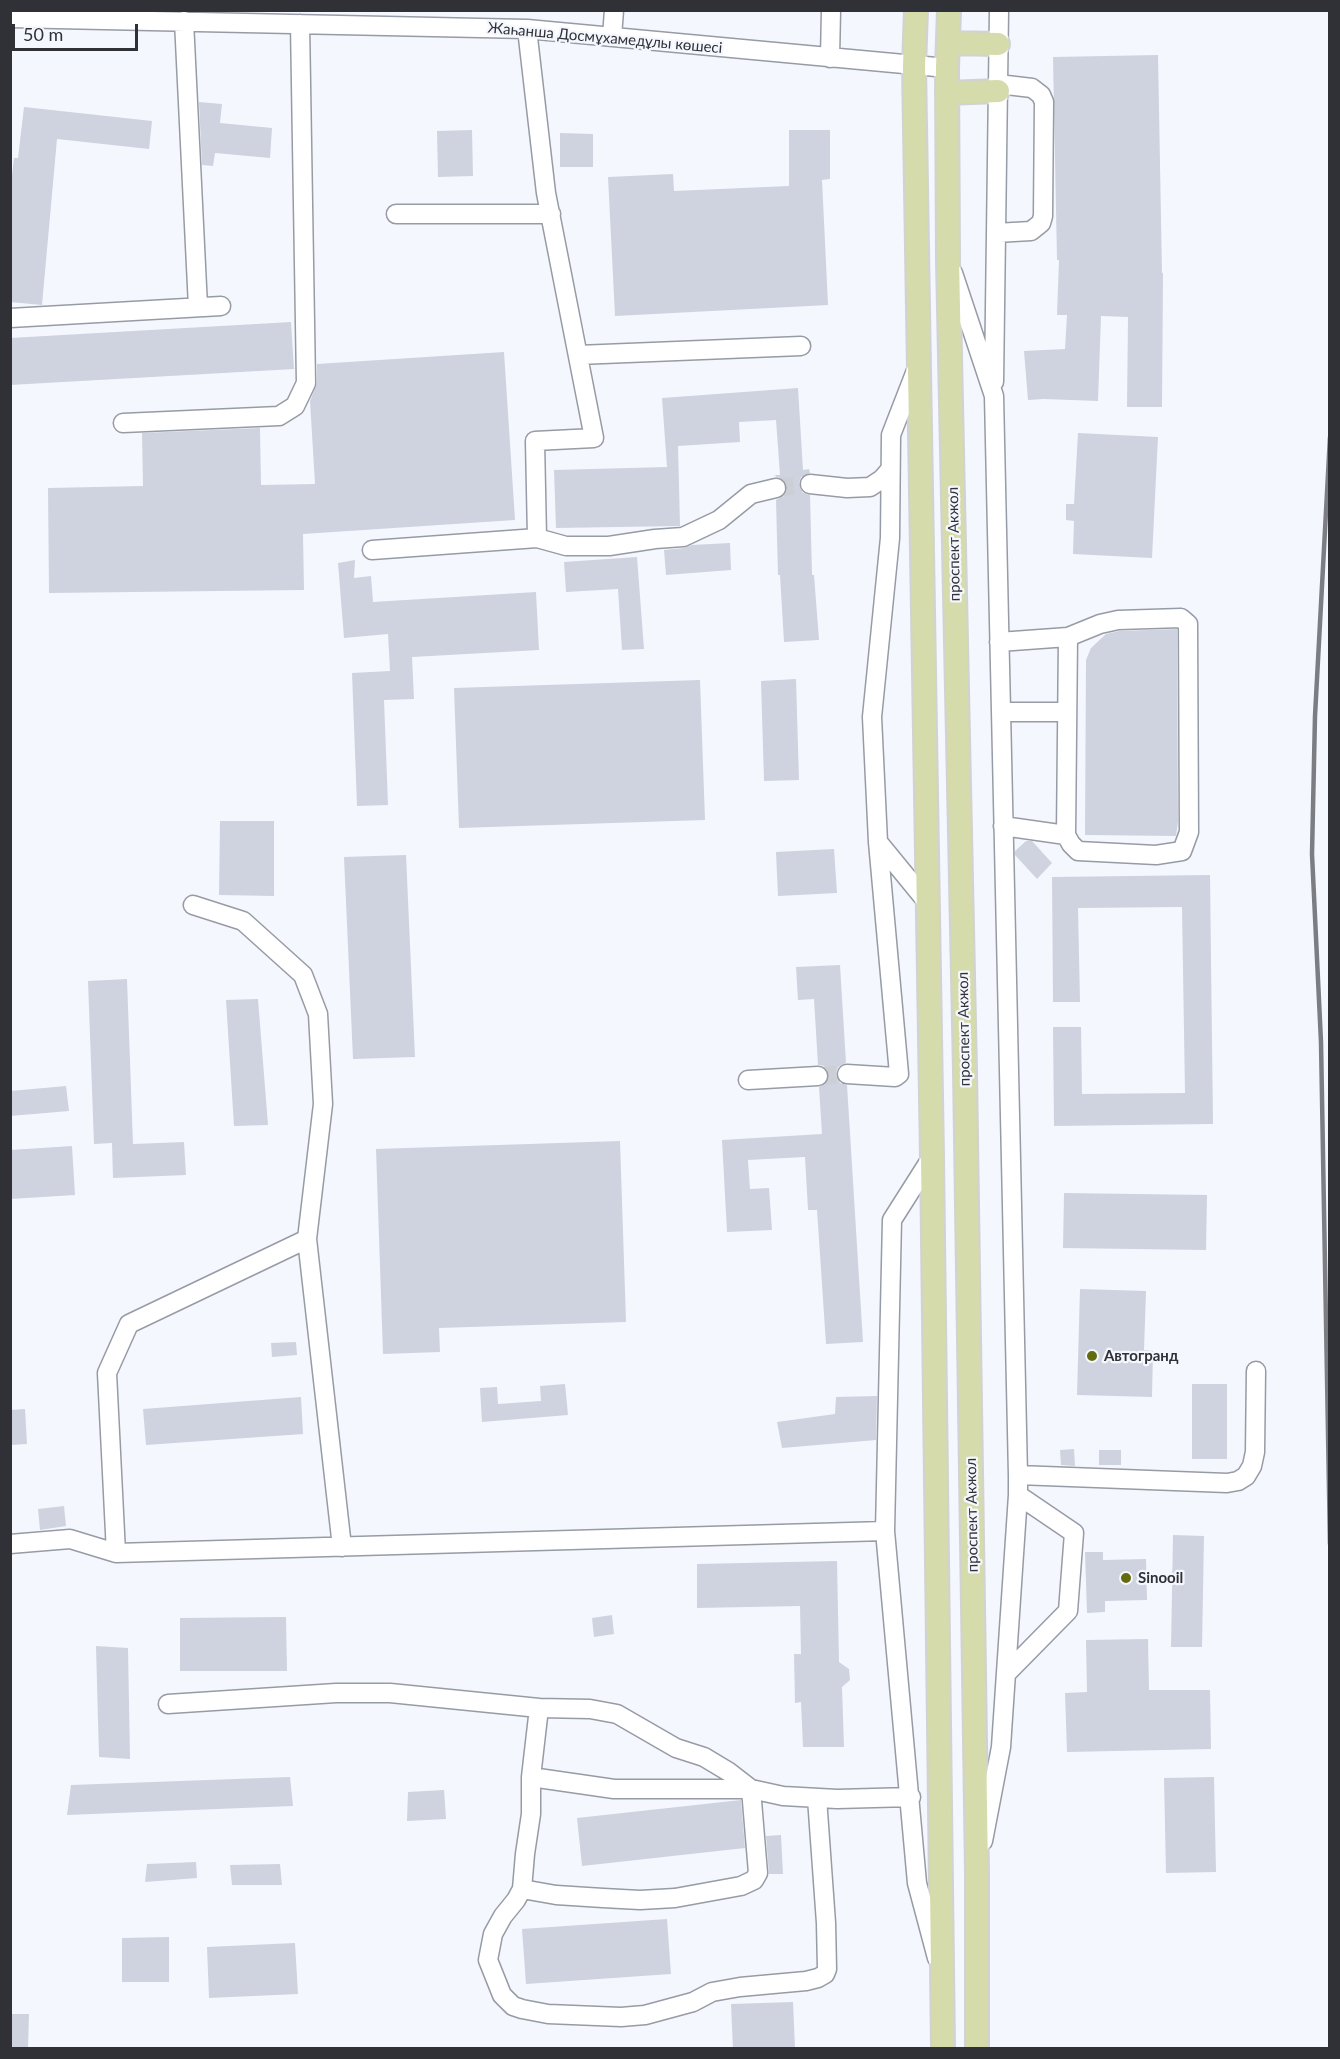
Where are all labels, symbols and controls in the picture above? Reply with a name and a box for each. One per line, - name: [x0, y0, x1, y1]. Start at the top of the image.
- scale bar: [15, 12, 141, 50]
- street label: Жаһанша Досмұхамедұлы көшесі: [487, 19, 723, 57]
- text: 50 m: [23, 23, 63, 45]
- street label: проспект Акжол: [944, 487, 964, 601]
- street label: проспект Акжол: [954, 972, 974, 1086]
- place label: Автогранд: [1104, 1347, 1178, 1365]
- marker: Автогранд: [1085, 1349, 1099, 1363]
- street label: проспект Акжол: [962, 1458, 982, 1572]
- place label: Sinooil: [1138, 1569, 1183, 1587]
- marker: Sinooil: [1119, 1571, 1133, 1585]

